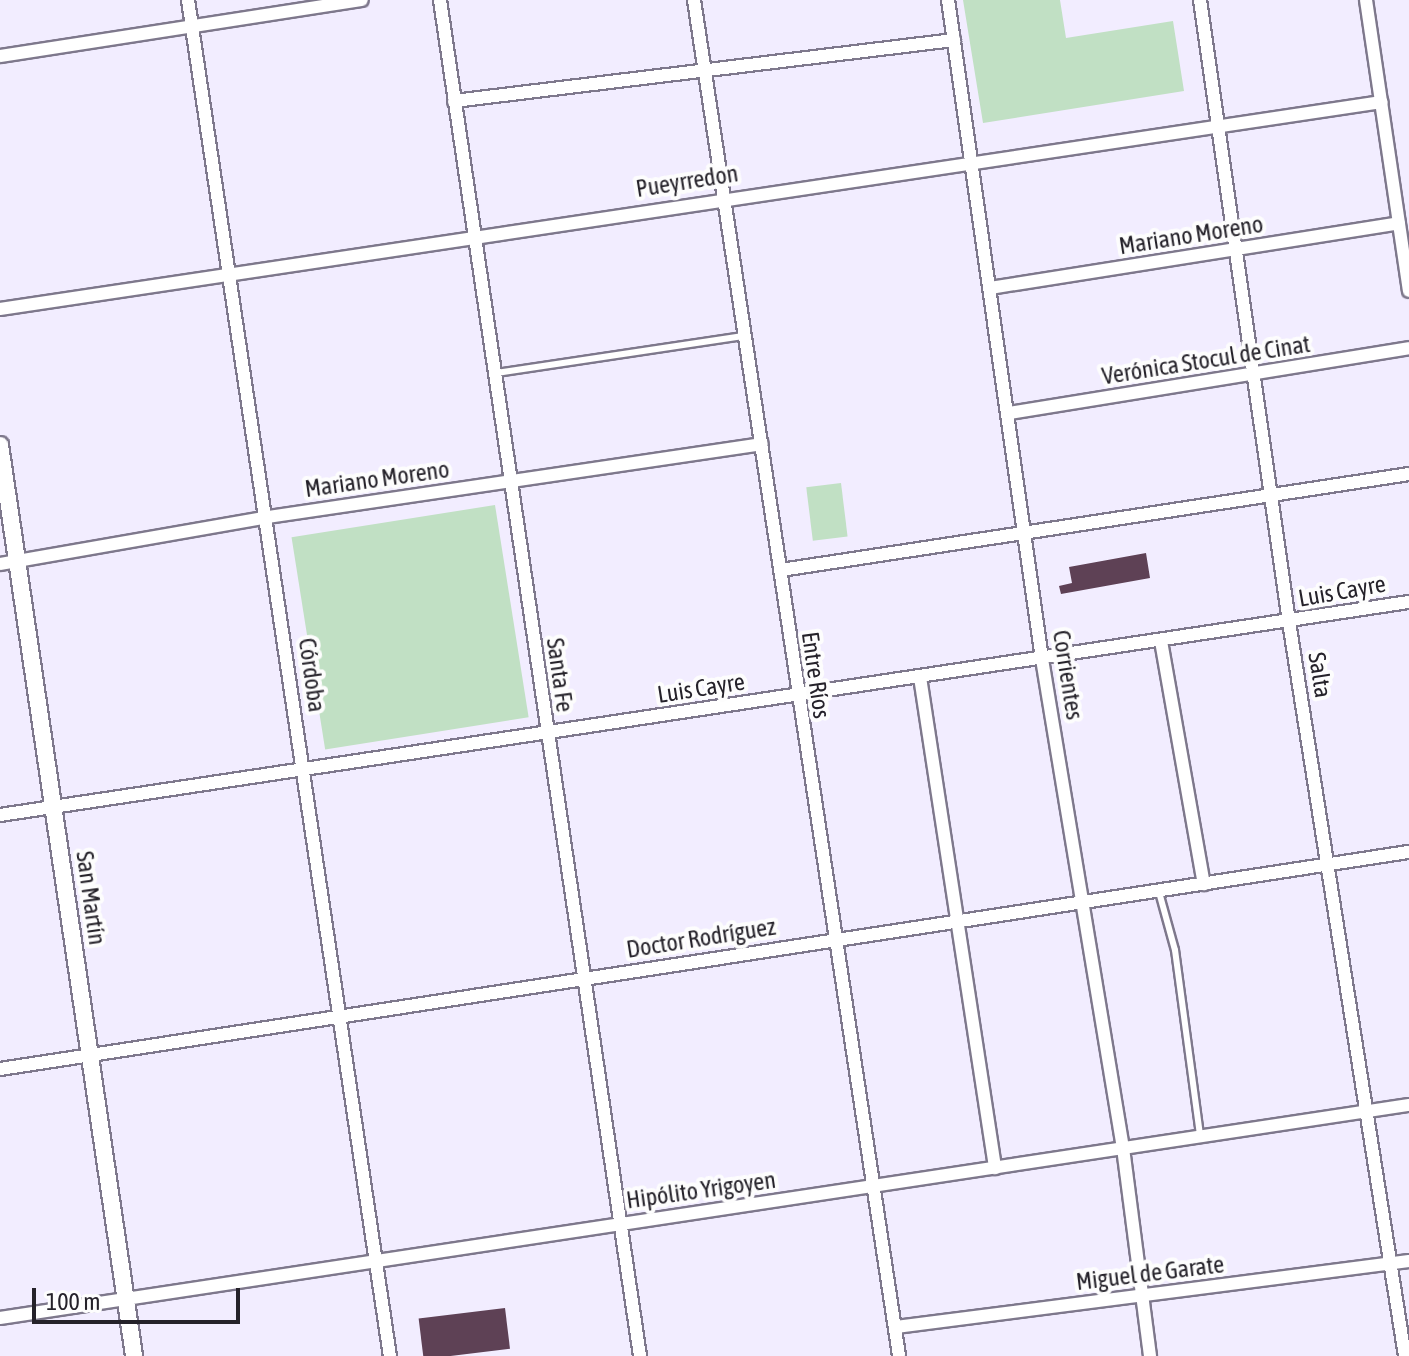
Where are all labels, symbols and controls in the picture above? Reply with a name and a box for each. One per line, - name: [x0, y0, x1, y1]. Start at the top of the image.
- street label: Pueyrredon: [634, 159, 740, 203]
- street label: Mariano Moreno: [1117, 209, 1265, 261]
- street label: Verónica Stocul de Cinat: [1100, 329, 1312, 391]
- street label: Mariano Moreno: [303, 455, 451, 503]
- street label: Luis Cayre: [1296, 569, 1388, 613]
- street label: Corrientes: [1047, 628, 1089, 722]
- street label: Entre Ríos: [796, 630, 836, 720]
- street label: Córdoba: [293, 636, 331, 714]
- street label: Santa Fe: [541, 636, 579, 714]
- street label: Salta: [1302, 650, 1338, 700]
- street label: Luis Cayre: [655, 667, 747, 709]
- street label: San Martín: [70, 849, 112, 947]
- street label: Doctor Rodríguez: [624, 912, 778, 964]
- street label: Hipólito Yrigoyen: [624, 1165, 778, 1215]
- street label: Miguel de Garate: [1074, 1250, 1226, 1296]
- scale bar: [36, 1272, 244, 1322]
- text: 100 m: [46, 1288, 100, 1315]

